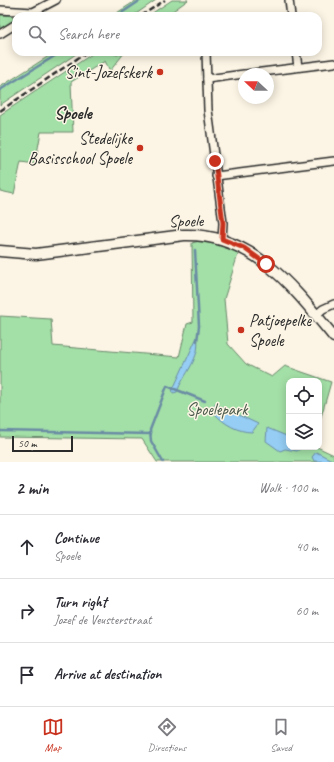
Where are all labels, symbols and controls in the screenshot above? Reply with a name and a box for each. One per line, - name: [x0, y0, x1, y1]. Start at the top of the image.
- search box: [12, 12, 322, 56]
- icon: search: [26, 23, 48, 45]
- text: Search here: [58, 25, 119, 44]
- place label: Sint-Jozefskerk: [65, 62, 154, 83]
- marker: Sint-Jozefskerk: [155, 67, 165, 77]
- north arrow: [238, 68, 274, 104]
- district label: Spoele: [54, 102, 94, 124]
- place label: Stedelijke Basisschool Spoele: [28, 128, 133, 169]
- marker: Stedelijke Basisschool Spoele: [135, 143, 145, 153]
- route end: [206, 152, 224, 170]
- street label: Spoele: [169, 210, 205, 232]
- route start: [257, 255, 275, 273]
- place label: Patjoepelke Spoele: [249, 310, 312, 351]
- marker: Patjoepelke Spoele: [236, 325, 246, 335]
- map controls: [286, 378, 322, 450]
- button: locate: [286, 378, 322, 414]
- park label: Spoelepark: [187, 399, 249, 420]
- button: layers: [286, 414, 322, 450]
- scale bar: [12, 434, 73, 453]
- text: 50 m: [18, 436, 37, 450]
- text: 2 min: [16, 478, 49, 499]
- text: Walk · 100 m: [259, 480, 318, 496]
- text: Continue: [54, 529, 99, 548]
- icon: ahead: [16, 536, 38, 558]
- text: 40 m: [296, 539, 318, 555]
- text: Spoele: [54, 548, 80, 564]
- text: Turn right: [54, 593, 107, 612]
- icon: right: [16, 600, 38, 622]
- text: 60 m: [296, 603, 318, 619]
- text: Jozef de Veusterstraat: [54, 612, 151, 628]
- icon: arrive: [16, 664, 38, 686]
- text: Arrive at destination: [54, 665, 161, 684]
- tab: Map: [42, 716, 64, 754]
- tab: Directions: [148, 716, 186, 754]
- tab: Saved: [270, 716, 292, 754]

